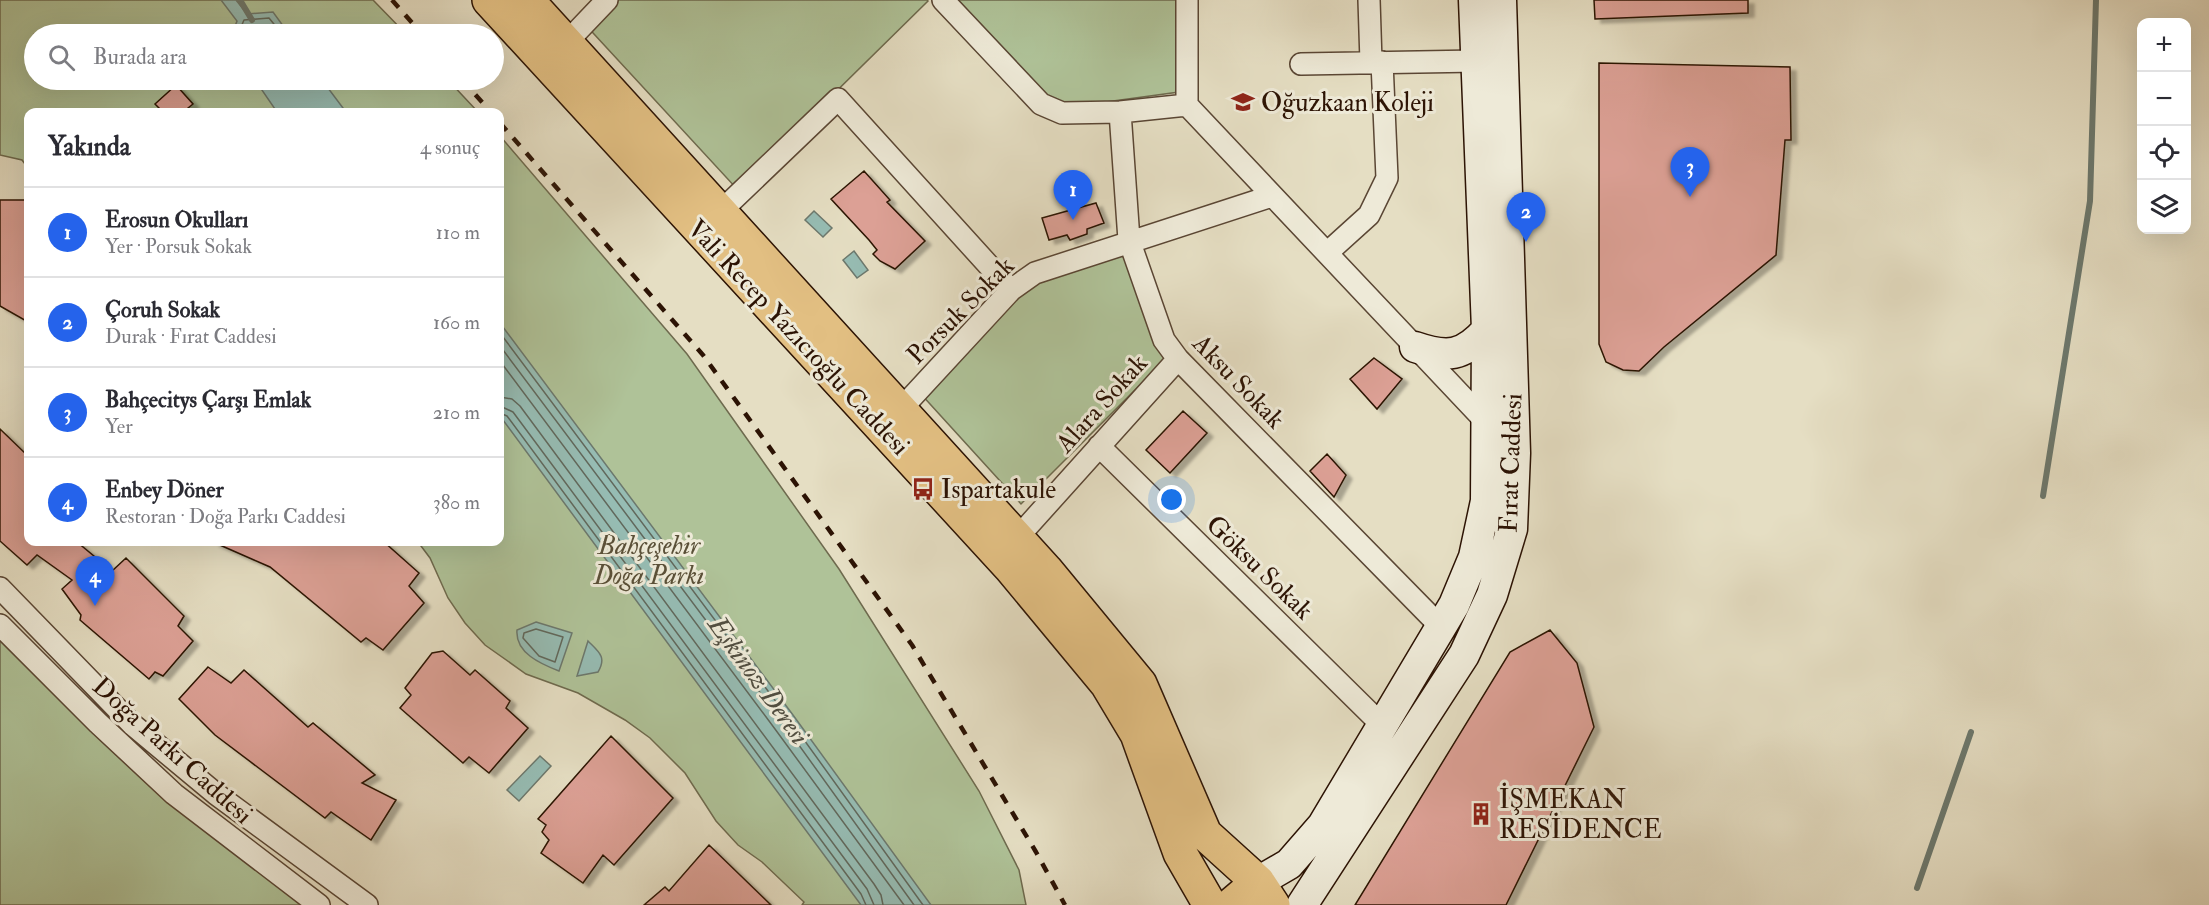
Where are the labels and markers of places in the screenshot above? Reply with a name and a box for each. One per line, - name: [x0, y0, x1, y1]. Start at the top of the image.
- place label: Oğuzkaan Koleji: [1261, 87, 1434, 119]
- school or university icon: Oğuzkaan Koleji: [1230, 89, 1256, 115]
- pin: 3: [1670, 148, 1710, 197]
- pin: 1: [1054, 170, 1092, 220]
- pin: 2: [1506, 192, 1546, 242]
- place label: Ispartakule: [941, 474, 1056, 507]
- bus stop icon: Ispartakule: [910, 476, 936, 502]
- pin: 4: [76, 556, 115, 606]
- place label: İŞMEKAN RESİDENCE: [1499, 782, 1662, 846]
- building icon: İŞMEKAN RESİDENCE: [1468, 801, 1494, 827]

